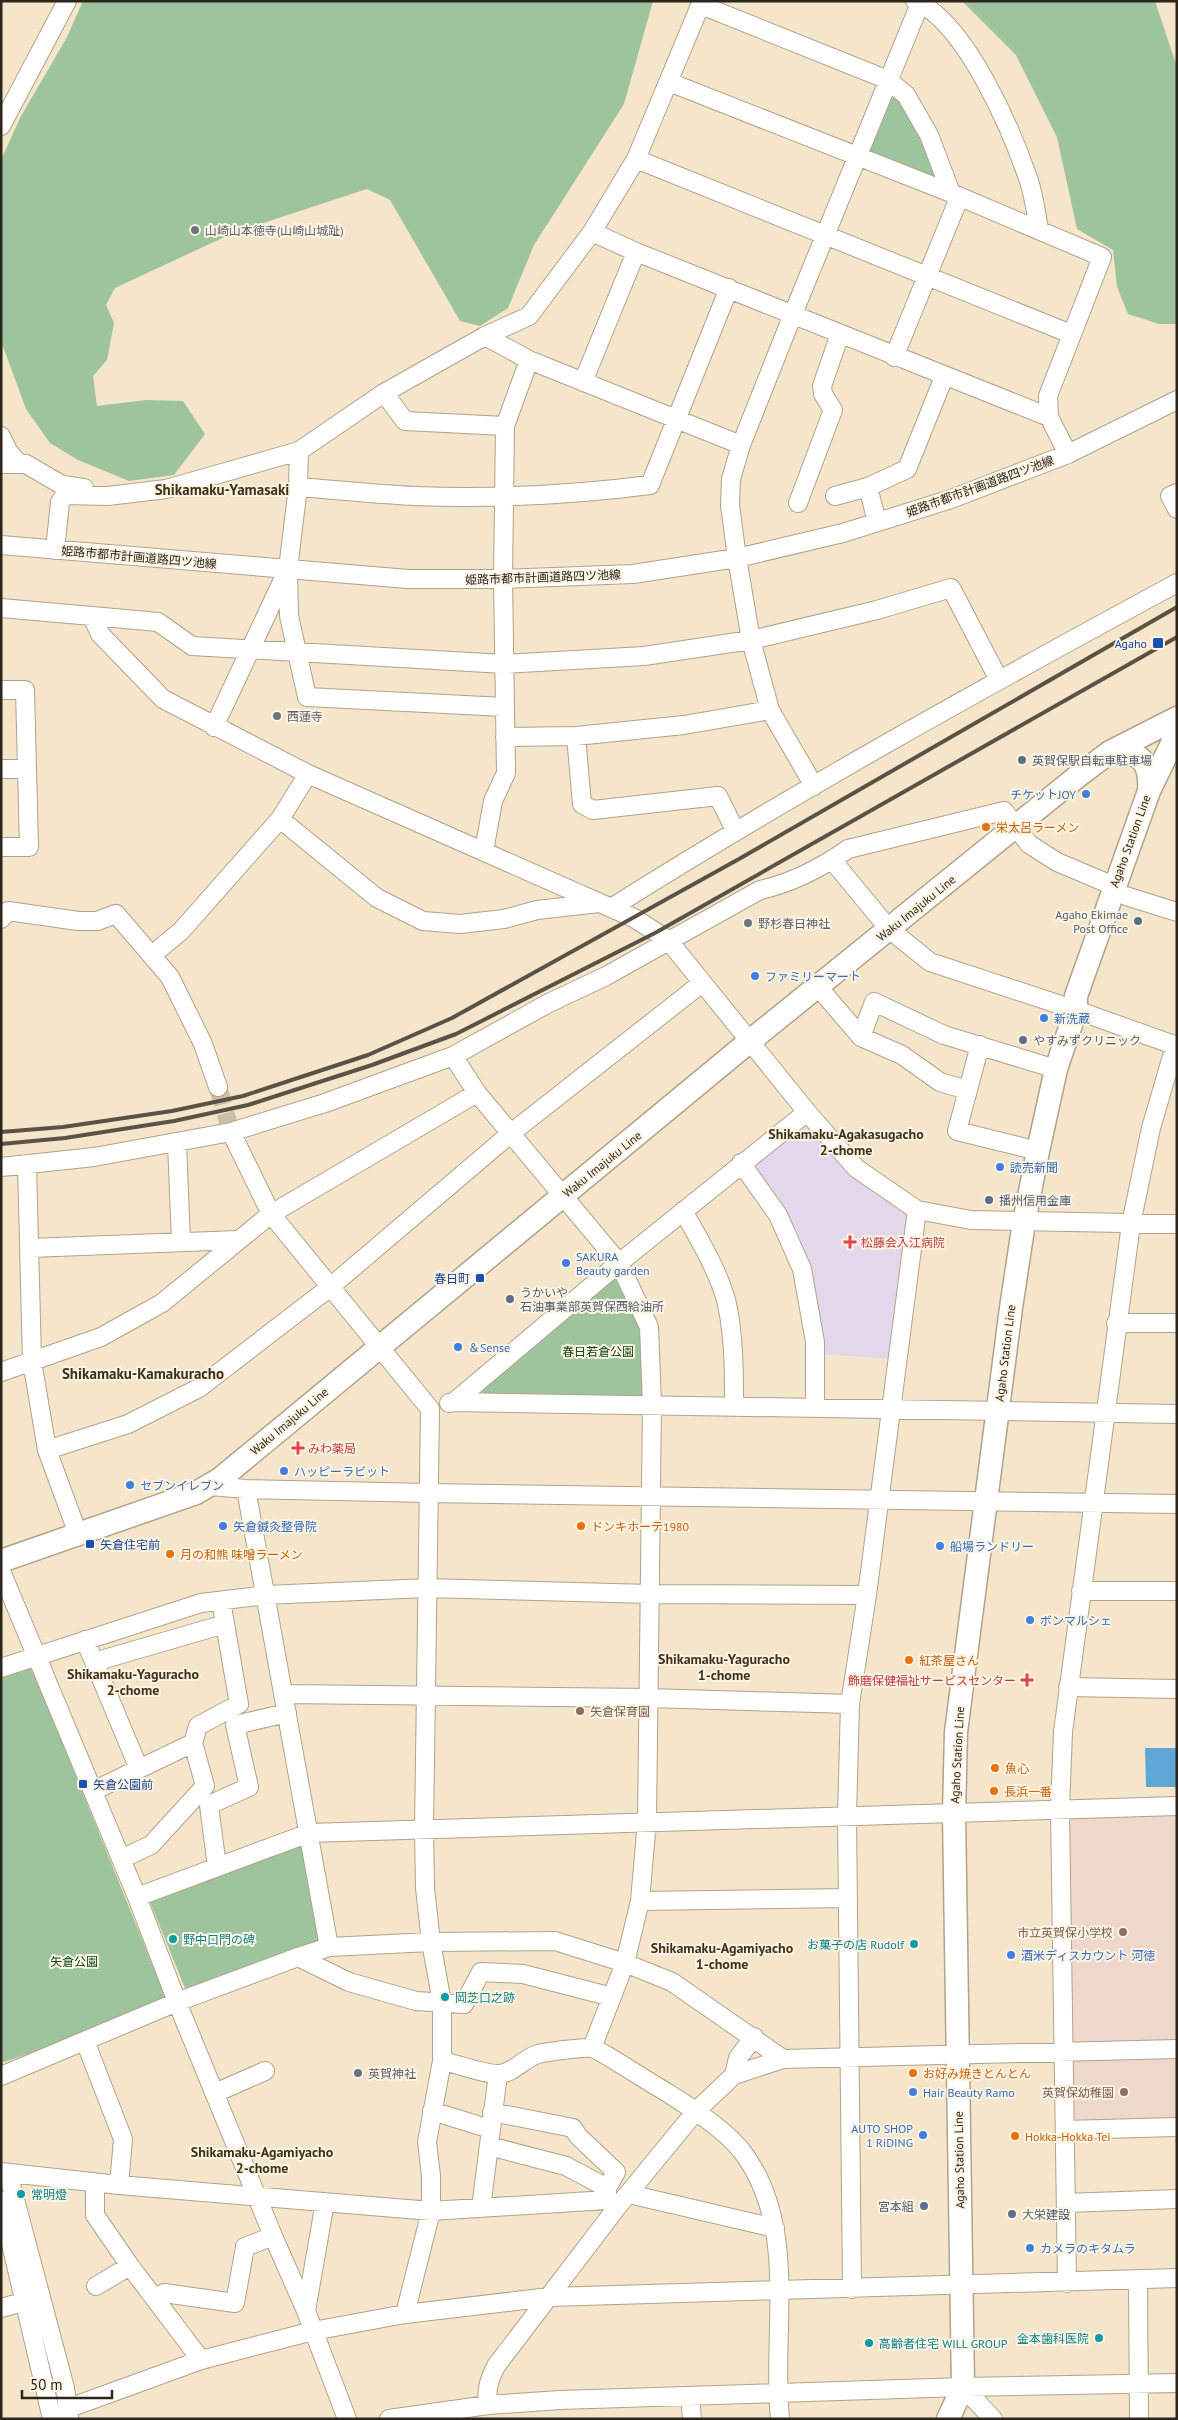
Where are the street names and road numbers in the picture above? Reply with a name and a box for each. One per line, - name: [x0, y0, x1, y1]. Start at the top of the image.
- street label: 姫路市都市計画道路四ツ池線: [904, 452, 1056, 520]
- street label: 姫路市都市計画道路四ツ池線: [61, 543, 217, 571]
- street label: 姫路市都市計画道路四ツ池線: [465, 567, 621, 587]
- street label: Agaho Station Line: [1106, 793, 1154, 889]
- street label: Waku Imajuku Line: [874, 872, 958, 944]
- street label: Waku Imajuku Line: [560, 1128, 644, 1200]
- street label: Agaho Station Line: [992, 1304, 1018, 1402]
- street label: Waku Imajuku Line: [247, 1384, 331, 1458]
- street label: Agaho Station Line: [947, 1706, 967, 1804]
- street label: Agaho Station Line: [951, 2111, 967, 2209]

